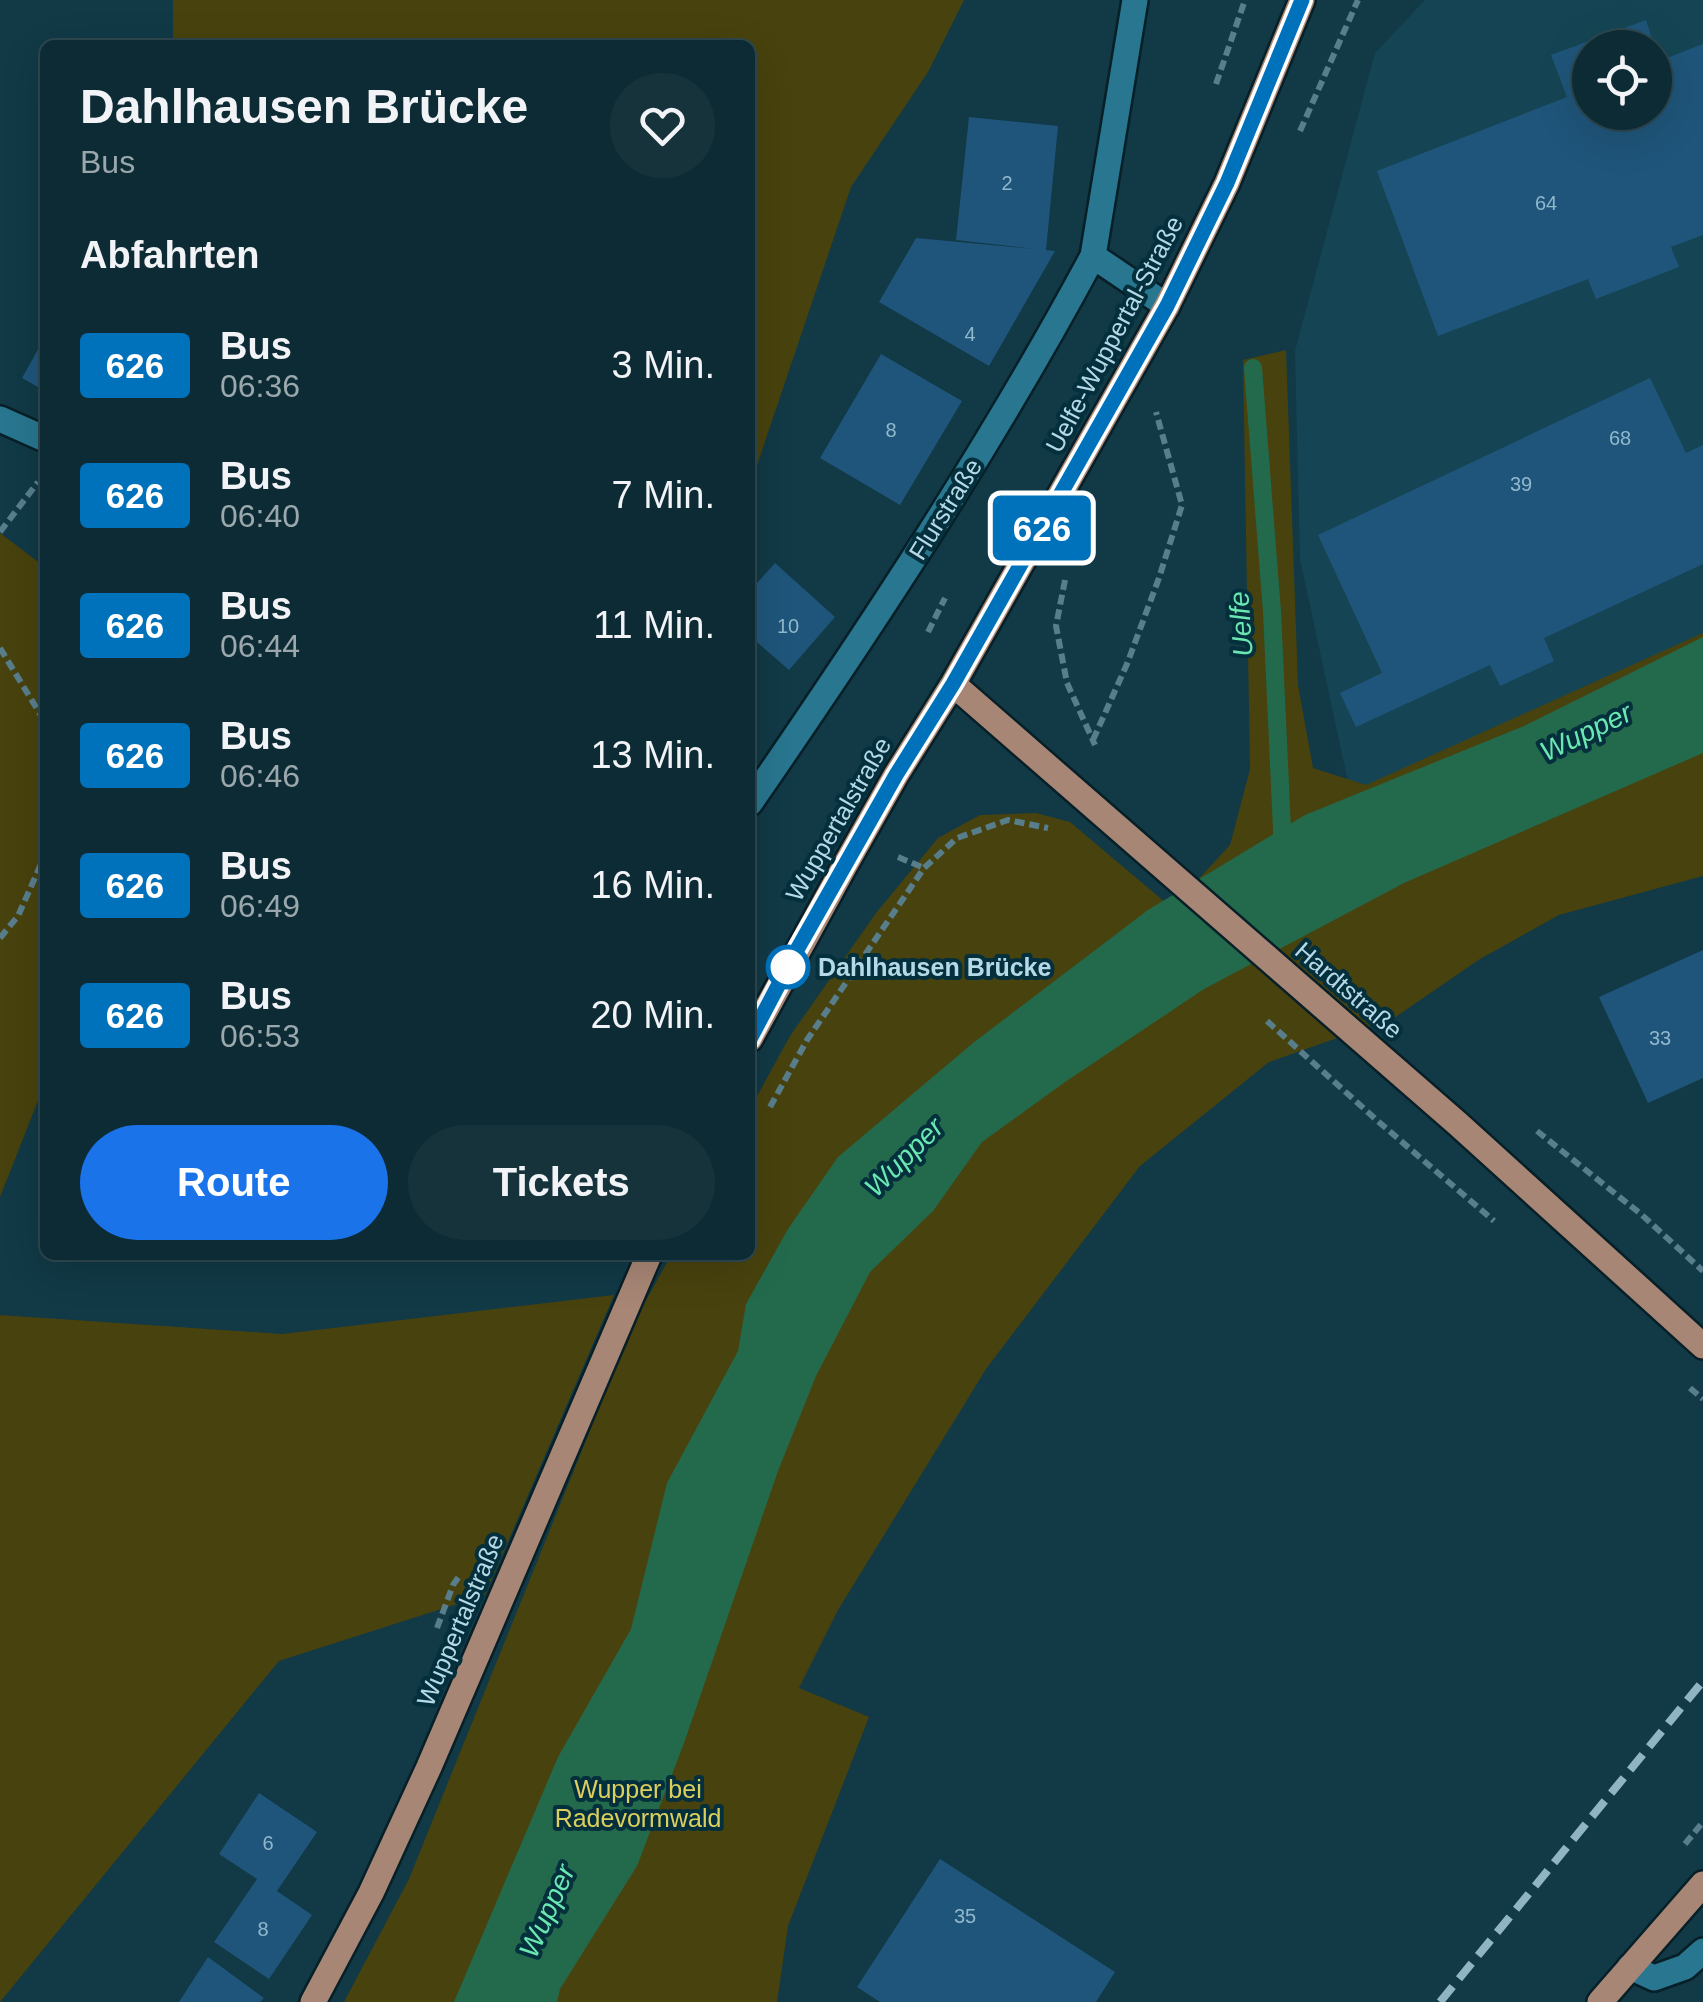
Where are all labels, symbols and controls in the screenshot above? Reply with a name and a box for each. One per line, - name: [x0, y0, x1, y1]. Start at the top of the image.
- map controls: [1572, 30, 1672, 130]
- button: locate: [1572, 30, 1672, 130]
- button: heart: [610, 73, 715, 178]
- text: Dahlhausen Brücke: [80, 80, 528, 133]
- text: Bus: [80, 144, 135, 180]
- house number: 2: [1001, 172, 1013, 194]
- house number: 64: [1535, 192, 1557, 214]
- street label: Uelfe-Wuppertal-Straße: [1040, 211, 1188, 457]
- text: Abfahrten: [80, 234, 259, 276]
- house number: 4: [964, 323, 976, 345]
- text: Bus: [220, 325, 292, 367]
- text: 3 Min.: [612, 344, 715, 386]
- text: 626: [106, 346, 164, 385]
- text: 06:36: [220, 368, 300, 404]
- house number: 8: [885, 419, 897, 441]
- house number: 68: [1609, 427, 1631, 449]
- street label: Flurstraße: [903, 453, 987, 565]
- text: Bus: [220, 455, 292, 497]
- house number: 39: [1510, 473, 1532, 495]
- text: 7 Min.: [612, 474, 715, 516]
- text: 626: [106, 476, 164, 515]
- line badge: 626: [984, 496, 1100, 560]
- text: 06:40: [220, 498, 300, 534]
- text: 626: [1013, 509, 1071, 548]
- text: Bus: [220, 585, 292, 627]
- water label: Uelfe: [1223, 590, 1259, 658]
- text: 11 Min.: [593, 604, 715, 646]
- text: 626: [106, 606, 164, 645]
- house number: 10: [777, 615, 799, 637]
- text: 06:44: [220, 628, 300, 664]
- water label: Wupper: [1535, 696, 1638, 767]
- text: Bus: [220, 715, 292, 757]
- street label: Wuppertalstraße: [780, 732, 896, 906]
- text: 13 Min.: [590, 734, 715, 776]
- text: 626: [106, 736, 164, 775]
- text: 06:46: [220, 758, 300, 794]
- text: Bus: [220, 845, 292, 887]
- text: 16 Min.: [590, 864, 715, 906]
- text: 626: [106, 866, 164, 905]
- text: 06:49: [220, 888, 300, 924]
- street label: Hardtstraße: [1290, 936, 1408, 1044]
- marker: Dahlhausen Brücke: [767, 946, 809, 988]
- place label: Dahlhausen Brücke: [818, 953, 1052, 981]
- text: Bus: [220, 975, 292, 1017]
- text: 20 Min.: [590, 994, 715, 1036]
- text: 626: [106, 996, 164, 1035]
- text: 06:53: [220, 1018, 300, 1054]
- house number: 33: [1649, 1027, 1671, 1049]
- water label: Wupper: [858, 1110, 951, 1203]
- button: Route: [80, 1125, 388, 1240]
- button: Tickets: [408, 1125, 715, 1240]
- street label: Wuppertalstraße: [411, 1530, 509, 1710]
- park label: Wupper bei Radevormwald: [555, 1775, 721, 1832]
- house number: 6: [262, 1832, 274, 1854]
- water label: Wupper: [513, 1858, 582, 1962]
- house number: 35: [954, 1905, 976, 1927]
- house number: 8: [257, 1918, 269, 1940]

